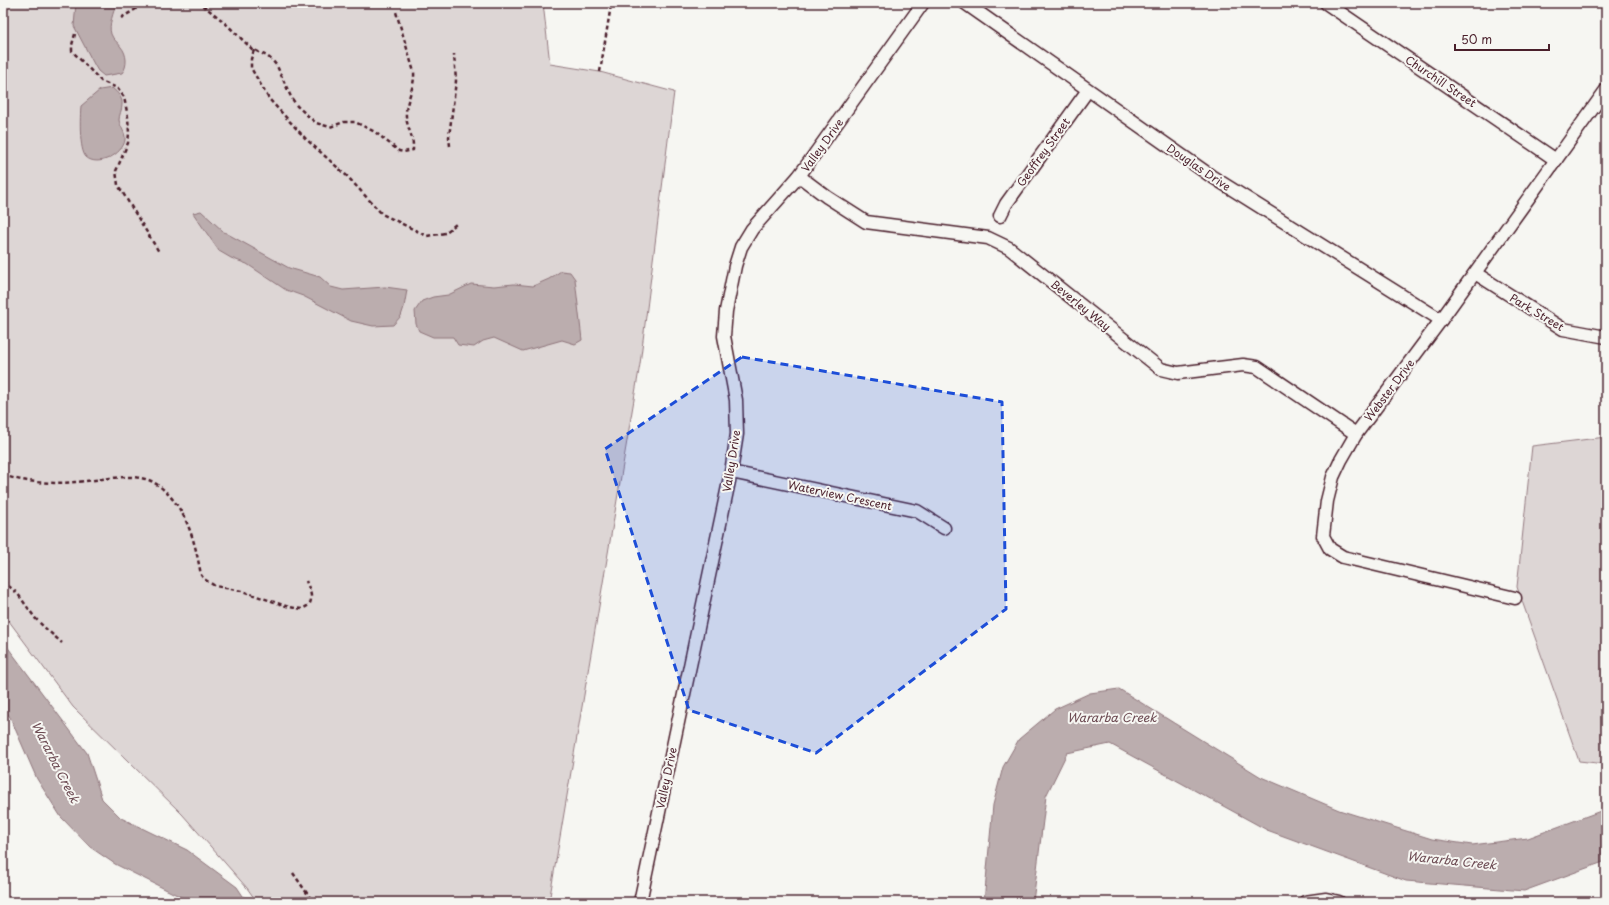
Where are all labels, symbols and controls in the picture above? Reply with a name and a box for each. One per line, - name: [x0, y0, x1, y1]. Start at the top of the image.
- scale bar: [1455, 26, 1549, 52]
- text: 50 m: [1461, 30, 1492, 48]
- street label: Churchill Street: [1402, 51, 1480, 111]
- street label: Geoffrey Street: [1012, 114, 1074, 190]
- street label: Valley Drive: [797, 115, 847, 175]
- street label: Douglas Drive: [1164, 139, 1235, 195]
- street label: Beverley Way: [1047, 275, 1115, 335]
- street label: Park Street: [1507, 289, 1567, 335]
- street label: Webster Drive: [1360, 355, 1418, 425]
- street label: Valley Drive: [718, 429, 744, 493]
- street label: Waterview Crescent: [786, 476, 894, 514]
- water label: Wararba Creek: [1067, 708, 1157, 726]
- water label: Wararba Creek: [28, 718, 85, 806]
- street label: Valley Drive: [651, 746, 681, 810]
- water label: Wararba Creek: [1407, 846, 1498, 874]

